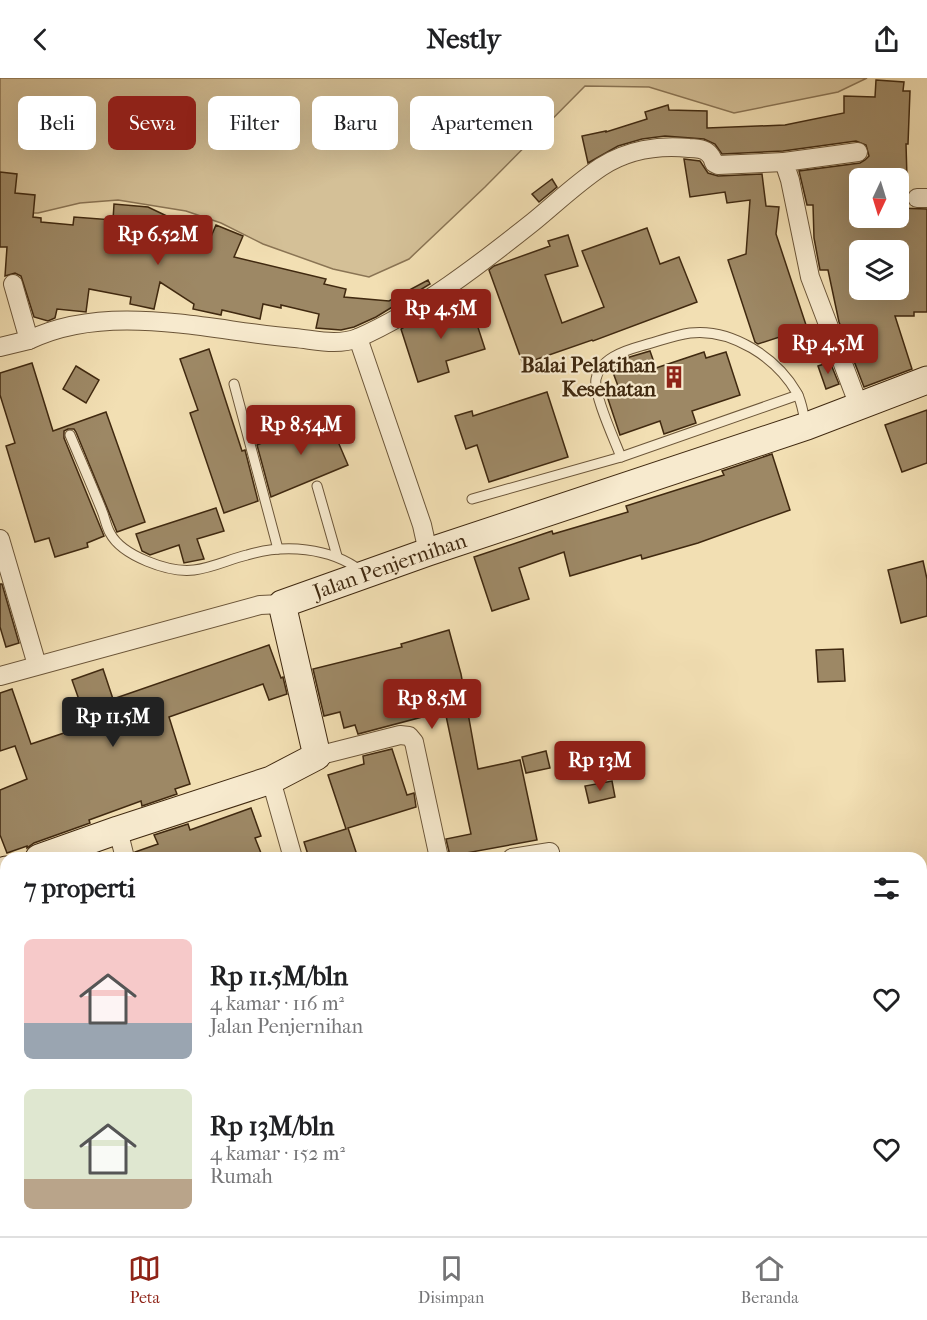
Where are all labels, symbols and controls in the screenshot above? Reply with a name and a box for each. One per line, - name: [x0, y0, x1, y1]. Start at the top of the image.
- icon: back: [24, 23, 57, 56]
- text: Nestly: [426, 23, 501, 55]
- icon: share: [870, 23, 903, 56]
- chip: Beli: [18, 96, 96, 150]
- chip: Sewa: [108, 96, 196, 150]
- chip: Filter: [208, 96, 300, 150]
- chip: Baru: [312, 96, 398, 150]
- chip: Apartemen: [410, 96, 554, 150]
- north arrow: [849, 168, 909, 228]
- map controls: [849, 168, 909, 300]
- pin: Rp 6.52M: [96, 215, 220, 266]
- text: Rp 6.52M: [118, 223, 198, 246]
- button: layers: [849, 240, 909, 300]
- pin: Rp 4.5M: [386, 289, 496, 340]
- text: Rp 4.5M: [405, 297, 477, 320]
- pin: Rp 4.5M: [773, 324, 883, 375]
- text: Rp 4.5M: [792, 332, 864, 355]
- place label: Balai Pelatihan Kesehatan: [521, 353, 657, 401]
- building icon: Balai Pelatihan Kesehatan: [661, 364, 687, 390]
- pin: Rp 8.54M: [239, 405, 363, 456]
- text: Rp 8.54M: [260, 413, 342, 436]
- street label: Jalan Penjernihan: [308, 528, 470, 605]
- pin: Rp 8.5M: [377, 679, 487, 730]
- text: Rp 8.5M: [397, 687, 467, 710]
- pin: Rp 11.5M: [51, 697, 175, 748]
- text: Rp 11.5M: [76, 705, 150, 728]
- pin: Rp 13M: [551, 741, 649, 792]
- text: Rp 13M: [568, 749, 632, 772]
- icon: filters: [870, 872, 903, 905]
- text: 7 properti: [24, 873, 135, 904]
- text: Rp 11.5M/bln: [210, 961, 348, 992]
- icon: home: [72, 963, 144, 1035]
- icon: heart: [870, 983, 903, 1016]
- text: 4 kamar · 116 m²: [210, 992, 344, 1015]
- text: Jalan Penjernihan: [210, 1015, 363, 1038]
- text: Rp 13M/bln: [210, 1111, 334, 1142]
- icon: home: [72, 1113, 144, 1185]
- icon: heart: [870, 1133, 903, 1166]
- text: 4 kamar · 152 m²: [210, 1142, 345, 1165]
- text: Rumah: [210, 1165, 273, 1188]
- tab: Peta: [128, 1252, 161, 1307]
- tab: Disimpan: [418, 1252, 484, 1307]
- tab: Beranda: [741, 1252, 799, 1307]

